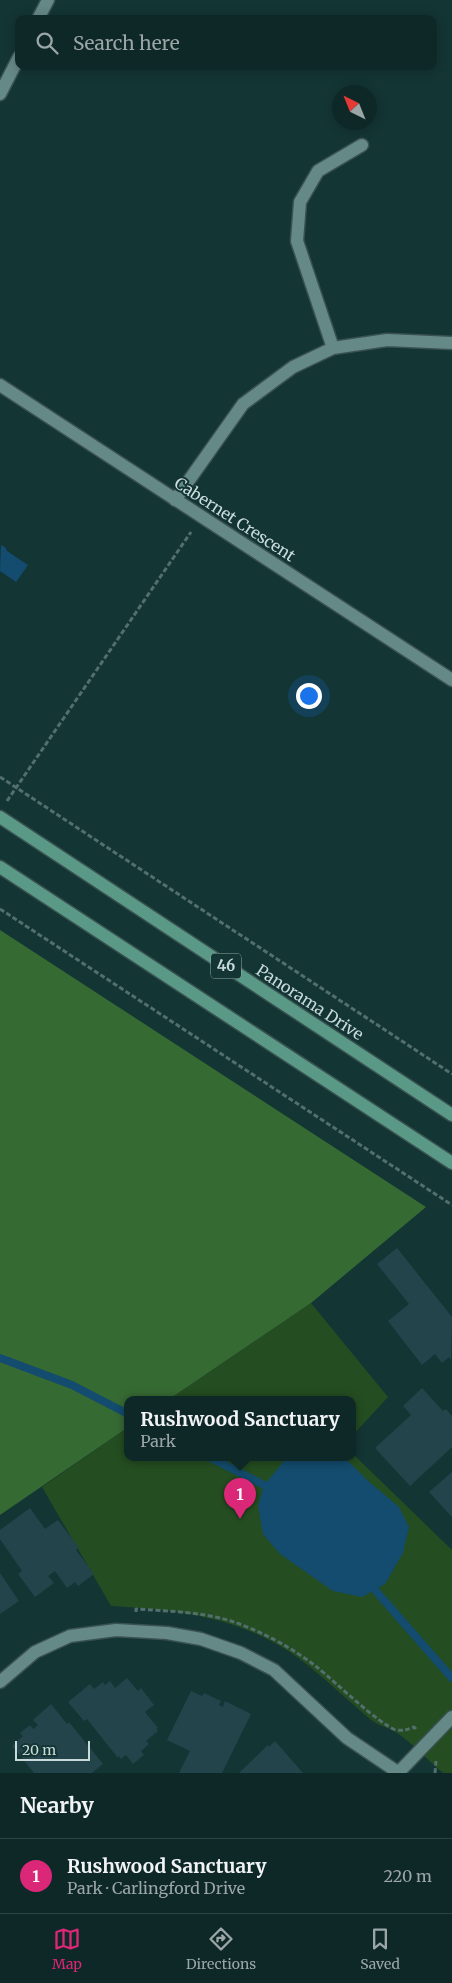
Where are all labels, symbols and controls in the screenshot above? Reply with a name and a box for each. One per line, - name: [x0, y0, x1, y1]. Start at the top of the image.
- search box: [15, 15, 437, 70]
- icon: search: [33, 29, 61, 57]
- text: Search here: [73, 31, 180, 55]
- north arrow: [332, 85, 377, 130]
- street label: Cabernet Crescent: [171, 473, 300, 566]
- your location: [296, 683, 322, 709]
- road number: 46: [211, 954, 241, 978]
- street label: Panorama Drive: [253, 960, 367, 1044]
- popup: [124, 1396, 356, 1461]
- text: Rushwood Sanctuary: [140, 1407, 340, 1431]
- text: Park: [140, 1431, 176, 1451]
- pin: 1: [224, 1478, 256, 1519]
- scale bar: [15, 1738, 90, 1761]
- text: 20 m: [22, 1741, 56, 1759]
- text: Nearby: [20, 1792, 94, 1819]
- text: Rushwood Sanctuary: [67, 1854, 267, 1878]
- text: 1: [32, 1866, 40, 1886]
- text: 220 m: [384, 1866, 432, 1886]
- text: Park · Carlingford Drive: [67, 1878, 245, 1898]
- tab: Map: [52, 1925, 82, 1973]
- tab: Directions: [186, 1925, 256, 1973]
- tab: Saved: [360, 1925, 400, 1973]

